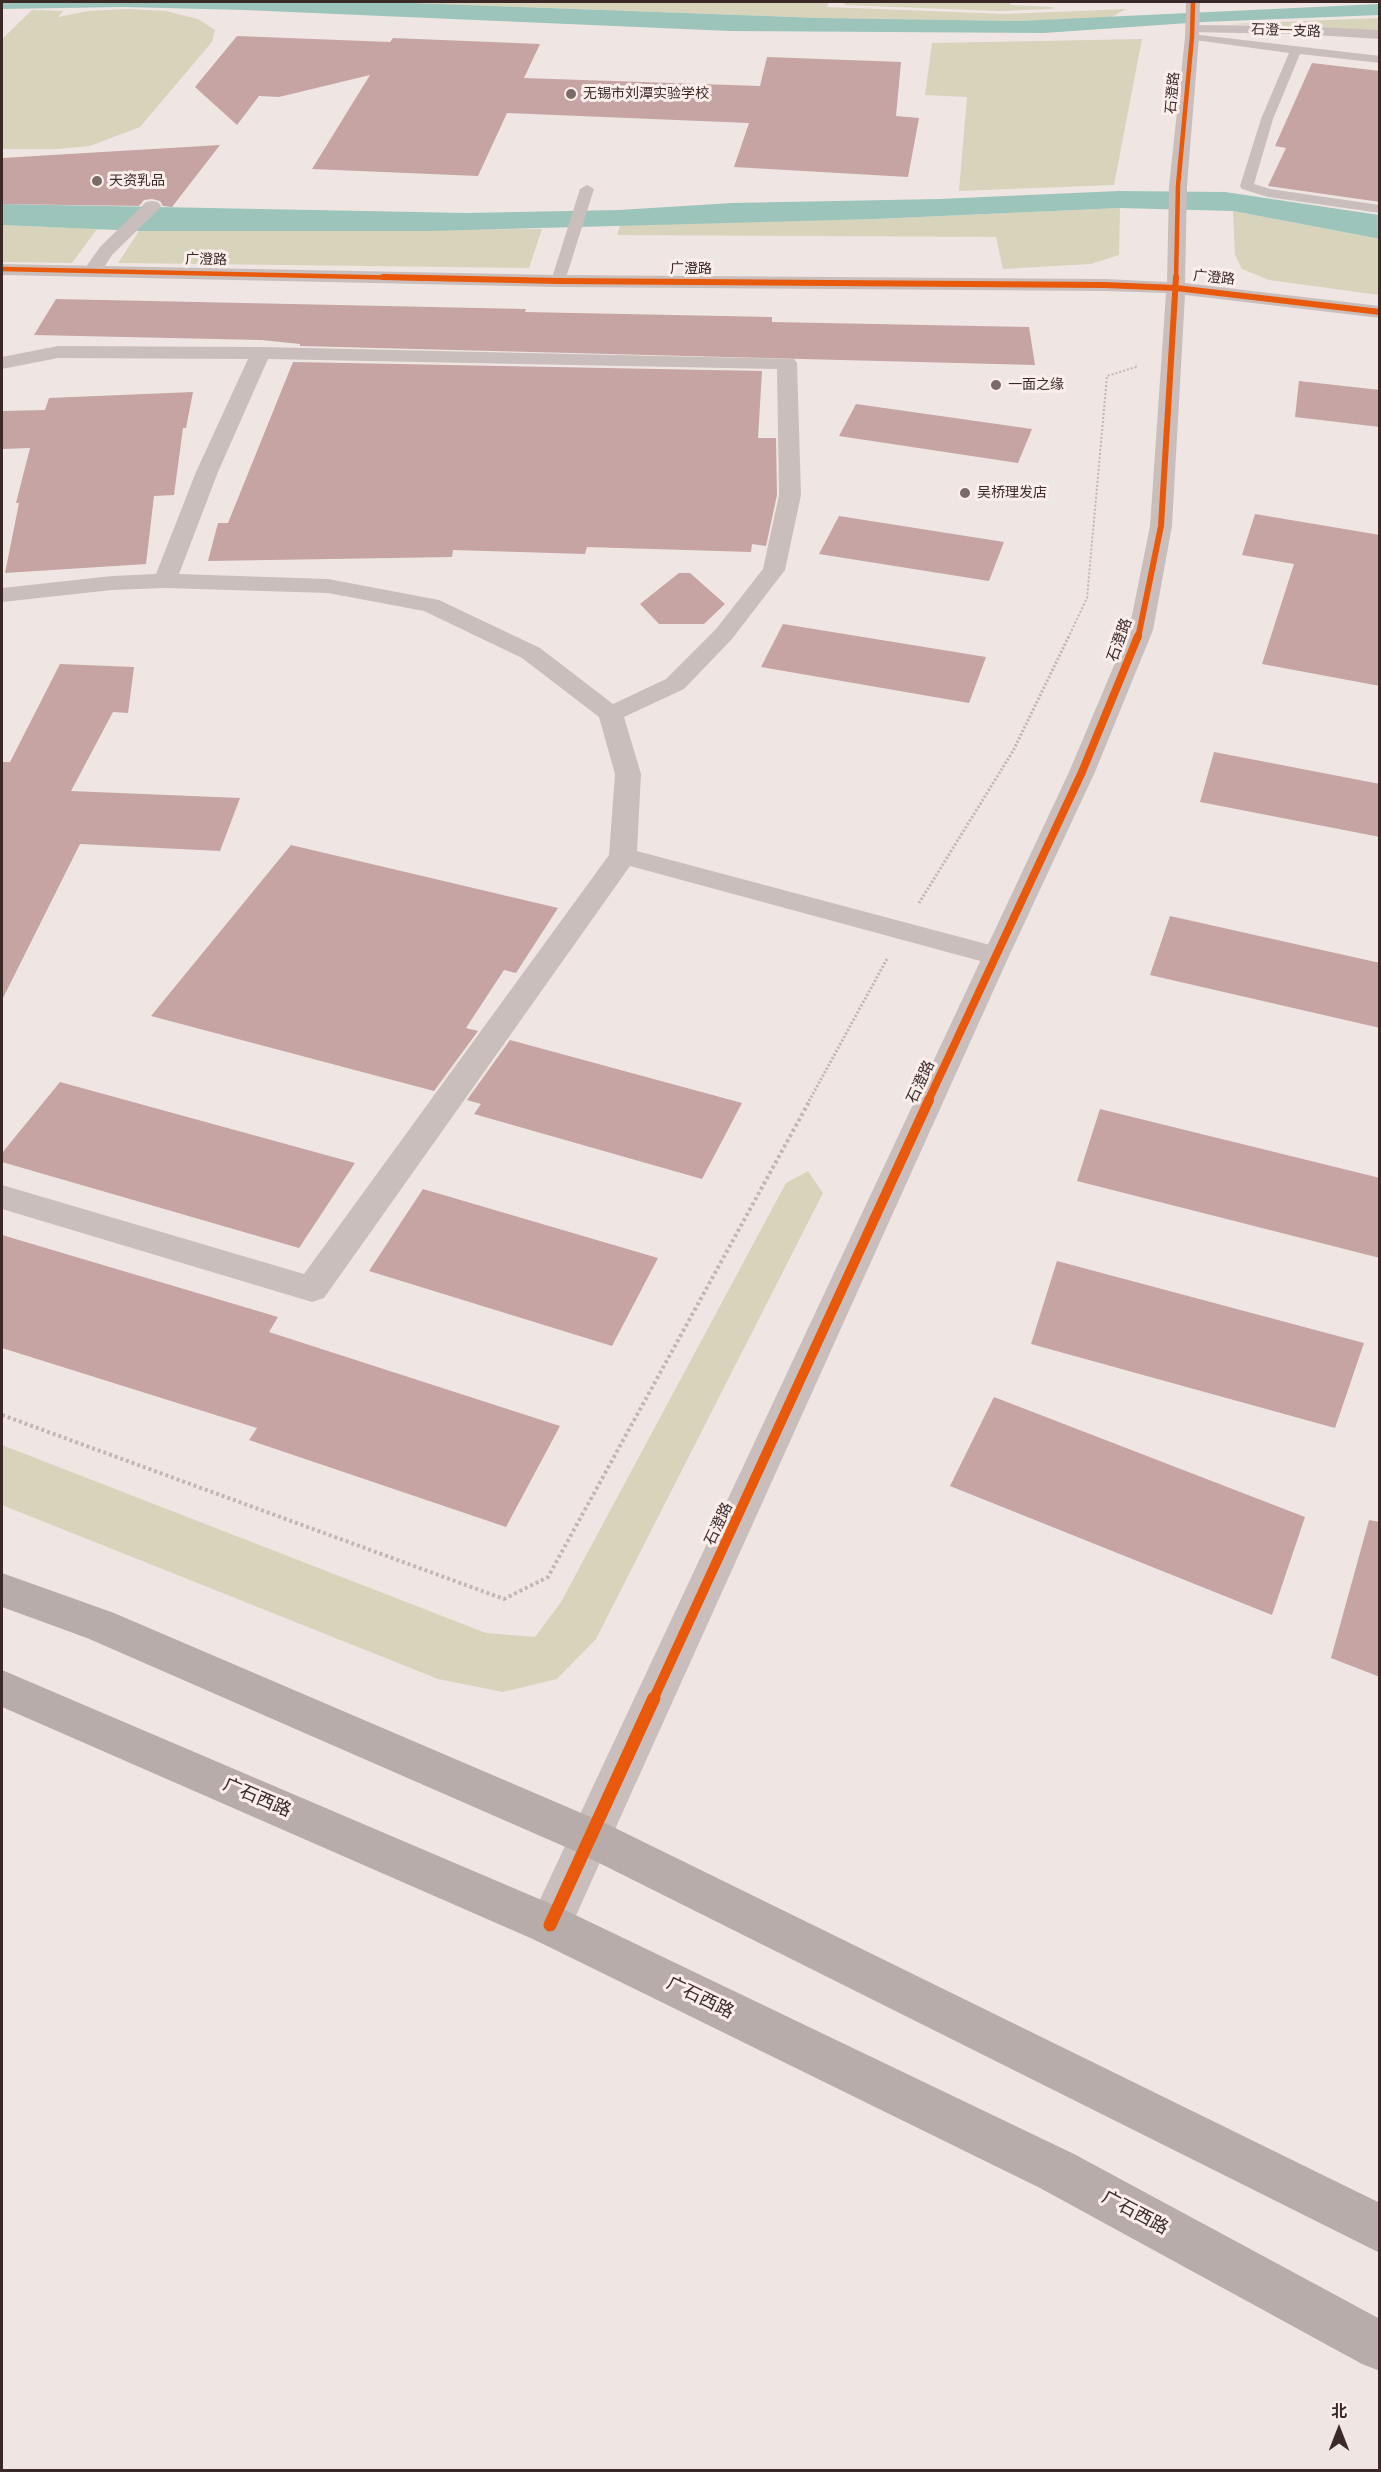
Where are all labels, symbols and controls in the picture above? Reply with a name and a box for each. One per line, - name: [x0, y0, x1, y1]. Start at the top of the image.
- street label: 石澄一支路: [1251, 21, 1321, 41]
- street label: 石澄路: [1163, 71, 1183, 115]
- place label: 无锡市刘潭实验学校: [583, 86, 709, 102]
- marker: 无锡市刘潭实验学校: [564, 87, 578, 101]
- place label: 天资乳品: [109, 173, 165, 189]
- marker: 天资乳品: [90, 174, 104, 188]
- street label: 广澄路: [185, 251, 227, 269]
- street label: 广澄路: [670, 261, 712, 277]
- street label: 广澄路: [1192, 267, 1236, 289]
- place label: 一面之缘: [1008, 377, 1064, 393]
- marker: 一面之缘: [989, 378, 1003, 392]
- place label: 吴桥理发店: [977, 485, 1047, 501]
- marker: 吴桥理发店: [958, 486, 972, 500]
- street label: 石澄路: [1104, 616, 1136, 664]
- street label: 石澄路: [903, 1058, 939, 1106]
- street label: 石澄路: [701, 1500, 737, 1548]
- street label: 广石西路: [220, 1774, 294, 1822]
- street label: 广石西路: [663, 1973, 737, 2023]
- street label: 广石西路: [1098, 2187, 1172, 2239]
- north arrow: [1309, 2400, 1369, 2460]
- text: 北: [1331, 2402, 1347, 2421]

